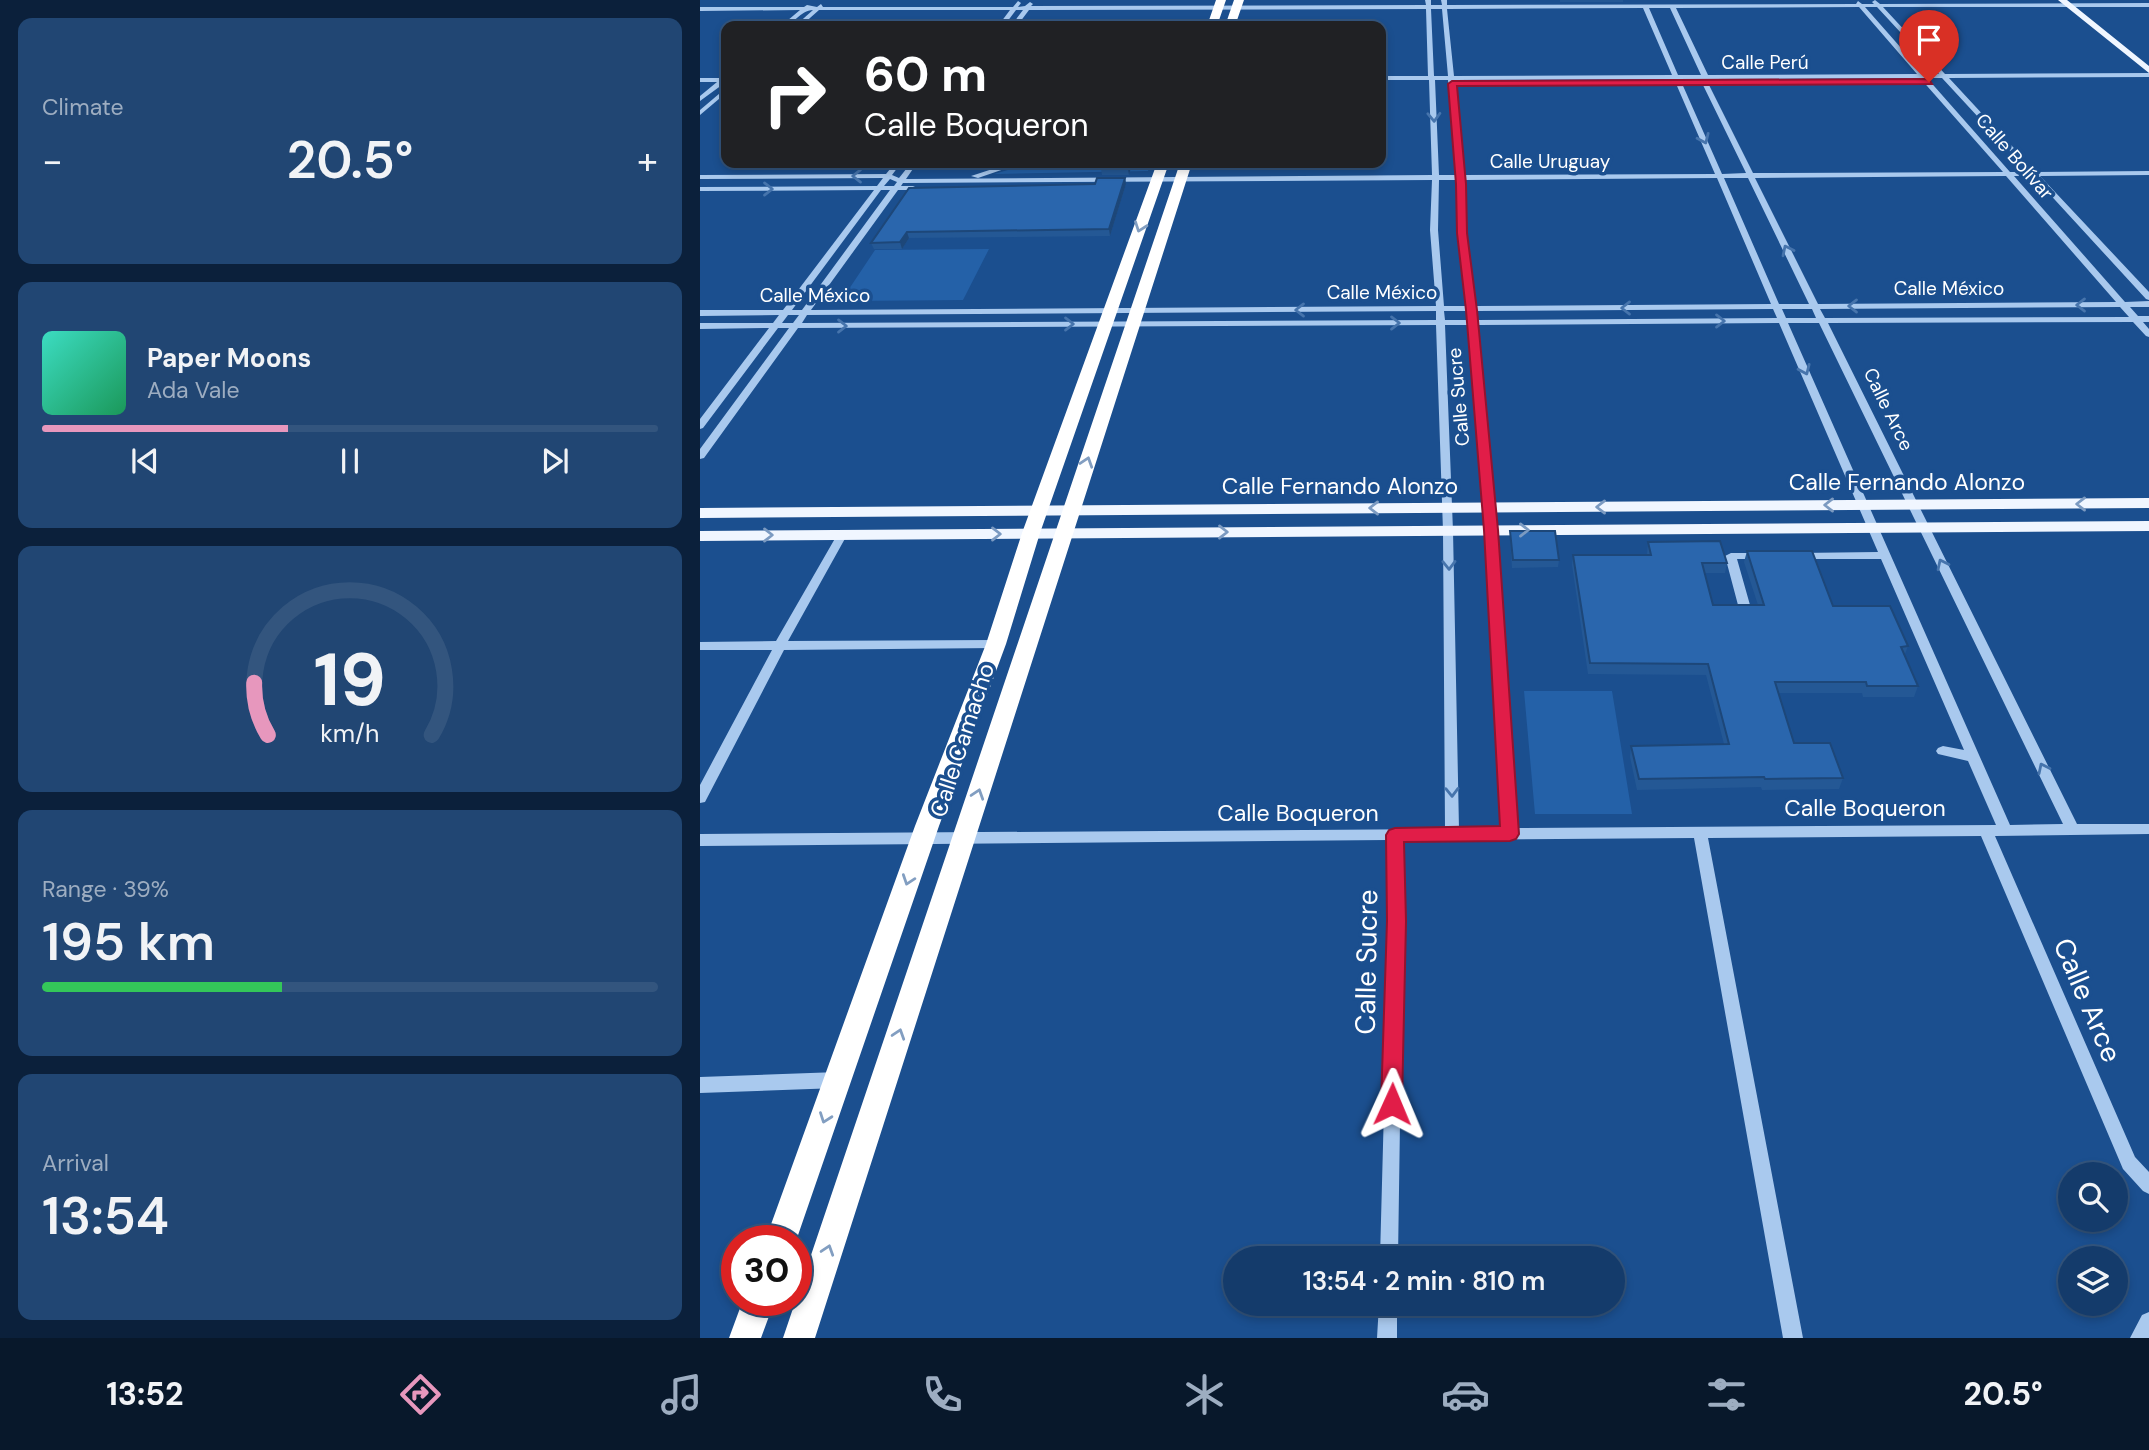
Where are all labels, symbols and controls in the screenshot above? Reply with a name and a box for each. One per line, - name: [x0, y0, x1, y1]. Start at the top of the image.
- pin: [1899, 10, 1959, 82]
- icon: arrive: [1910, 21, 1948, 59]
- text: 60 m: [864, 42, 987, 106]
- icon: right: [749, 49, 840, 140]
- street label: Calle Perú: [1721, 50, 1809, 75]
- text: Climate: [42, 92, 124, 122]
- text: Calle Boqueron: [864, 104, 1089, 146]
- street label: Calle Bolívar: [1970, 108, 2059, 205]
- one-way arrow: [1426, 112, 1441, 123]
- text: 20.5°: [287, 126, 413, 194]
- one-way arrow: [1696, 132, 1710, 145]
- text: −: [42, 136, 63, 186]
- text: +: [637, 136, 658, 186]
- street label: Calle Uruguay: [1490, 149, 1611, 174]
- one-way arrow: [851, 168, 861, 184]
- one-way arrow: [763, 181, 774, 197]
- one-way arrow: [1135, 221, 1149, 233]
- one-way arrow: [1782, 245, 1796, 258]
- street label: Calle México: [1894, 276, 2004, 301]
- street label: Calle México: [1327, 280, 1437, 305]
- street label: Calle México: [760, 283, 870, 308]
- one-way arrow: [2075, 297, 2086, 313]
- one-way arrow: [1848, 298, 1858, 314]
- one-way arrow: [1620, 300, 1631, 315]
- one-way arrow: [1295, 302, 1306, 317]
- one-way arrow: [1715, 313, 1726, 329]
- one-way arrow: [1390, 315, 1400, 331]
- one-way arrow: [1064, 317, 1075, 332]
- one-way arrow: [837, 318, 847, 334]
- text: Paper Moons: [147, 341, 311, 375]
- street label: Calle Sucre: [1442, 347, 1475, 447]
- one-way arrow: [1796, 364, 1810, 376]
- street label: Calle Arce: [1858, 364, 1919, 455]
- text: Ada Vale: [147, 375, 240, 405]
- icon: previous: [126, 442, 164, 480]
- icon: pause: [331, 442, 369, 480]
- icon: next: [536, 442, 574, 480]
- one-way arrow: [1079, 456, 1093, 468]
- street label: Calle Fernando Alonzo: [1789, 467, 2025, 497]
- street label: Calle Fernando Alonzo: [1222, 471, 1458, 501]
- one-way arrow: [2075, 496, 2086, 512]
- one-way arrow: [1823, 497, 1834, 513]
- one-way arrow: [1596, 499, 1606, 515]
- one-way arrow: [1368, 500, 1379, 516]
- one-way arrow: [1519, 522, 1530, 538]
- one-way arrow: [1218, 524, 1229, 540]
- one-way arrow: [991, 526, 1001, 542]
- one-way arrow: [763, 527, 774, 543]
- one-way arrow: [1937, 559, 1951, 571]
- one-way arrow: [1441, 560, 1457, 570]
- text: 19: [314, 633, 386, 728]
- street label: Calle Camacho: [923, 659, 1001, 821]
- text: km/h: [320, 717, 380, 750]
- one-way arrow: [2038, 763, 2052, 775]
- one-way arrow: [1444, 787, 1460, 798]
- one-way arrow: [970, 789, 984, 801]
- street label: Calle Boqueron: [1784, 793, 1946, 823]
- street label: Calle Boqueron: [1217, 798, 1379, 828]
- one-way arrow: [902, 873, 916, 885]
- text: Range · 39%: [42, 874, 169, 904]
- street label: Calle Sucre: [1347, 889, 1386, 1035]
- text: 195 km: [42, 908, 215, 976]
- street label: Calle Arce: [2045, 932, 2130, 1068]
- one-way arrow: [891, 1028, 905, 1040]
- position arrow: [1355, 1067, 1429, 1141]
- one-way arrow: [819, 1111, 833, 1123]
- text: Arrival: [42, 1148, 109, 1178]
- map controls: [2058, 1162, 2128, 1316]
- button: search: [2058, 1162, 2128, 1232]
- text: 13:54: [42, 1182, 169, 1250]
- speed limit sign: 30: [721, 1225, 812, 1316]
- one-way arrow: [820, 1244, 834, 1257]
- button: layers: [2058, 1246, 2128, 1316]
- text: 13:54 · 2 min · 810 m: [1303, 1264, 1545, 1298]
- icon: directions: [396, 1370, 445, 1419]
- icon: music: [657, 1370, 706, 1419]
- icon: phone: [918, 1370, 967, 1419]
- icon: climate: [1180, 1370, 1229, 1419]
- icon: car: [1441, 1370, 1490, 1419]
- icon: filters: [1702, 1370, 1751, 1419]
- text: 13:52: [106, 1373, 183, 1415]
- text: 20.5°: [1964, 1373, 2043, 1415]

